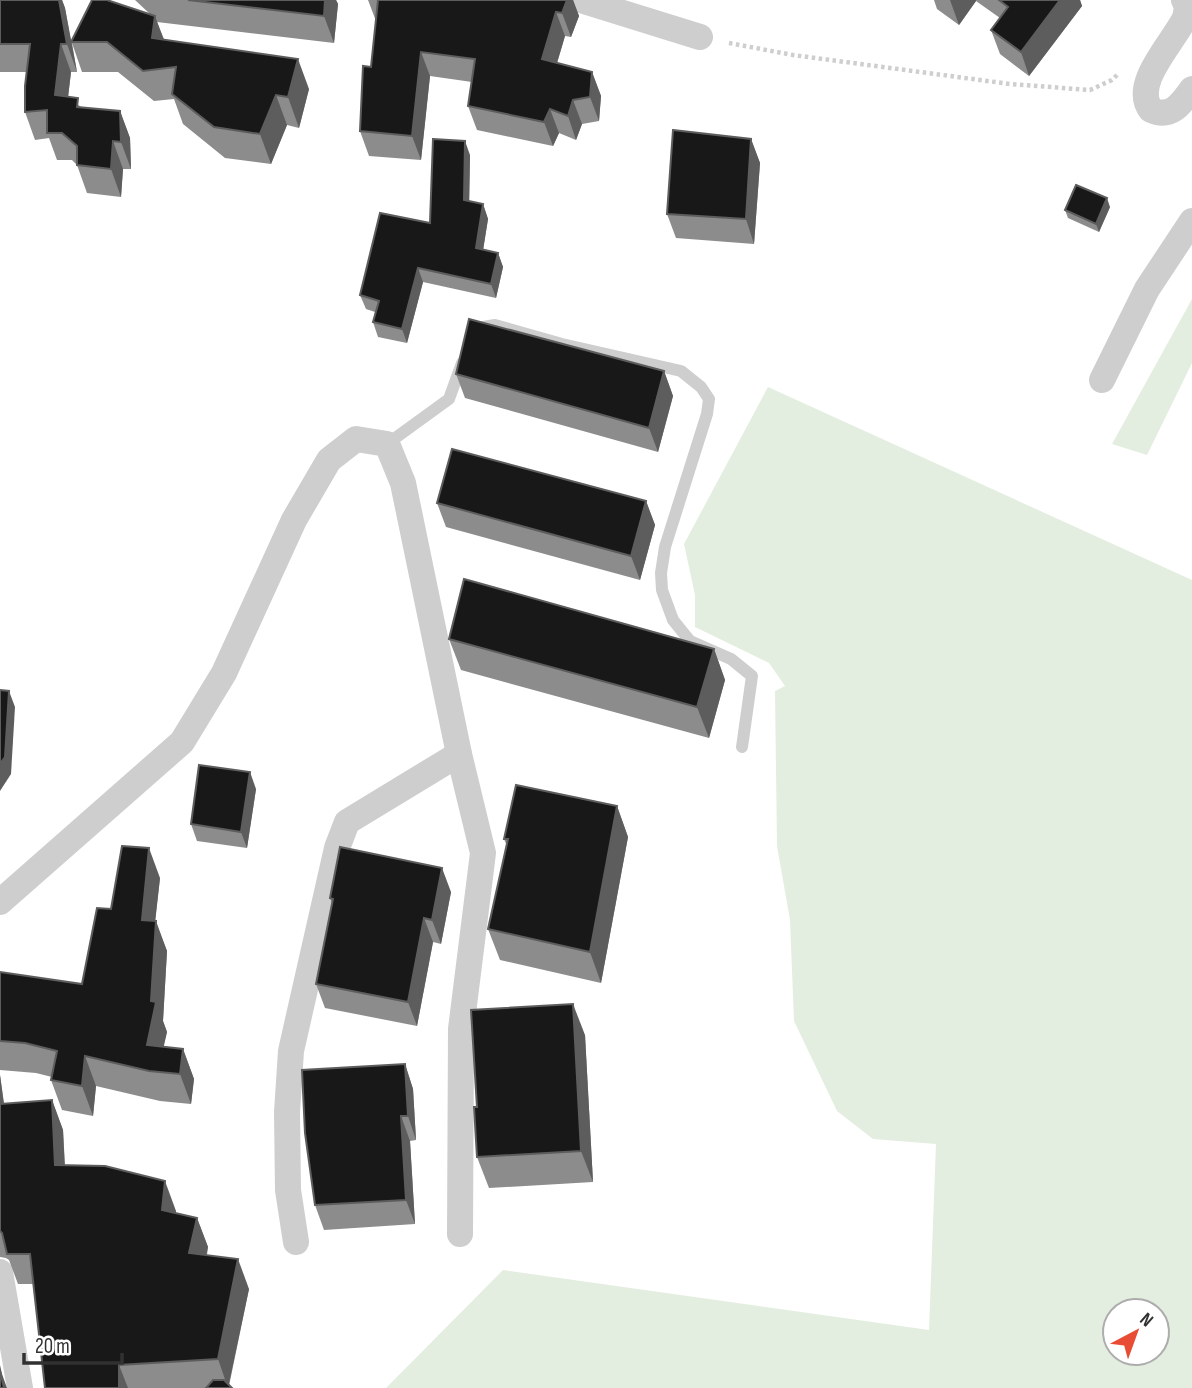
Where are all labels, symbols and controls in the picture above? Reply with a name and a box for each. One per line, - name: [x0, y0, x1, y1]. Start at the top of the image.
- north arrow: [1101, 1297, 1171, 1367]
- text: N: [1135, 1308, 1158, 1332]
- scale bar: [24, 1322, 122, 1366]
- text: 20 m: [35, 1334, 70, 1359]

